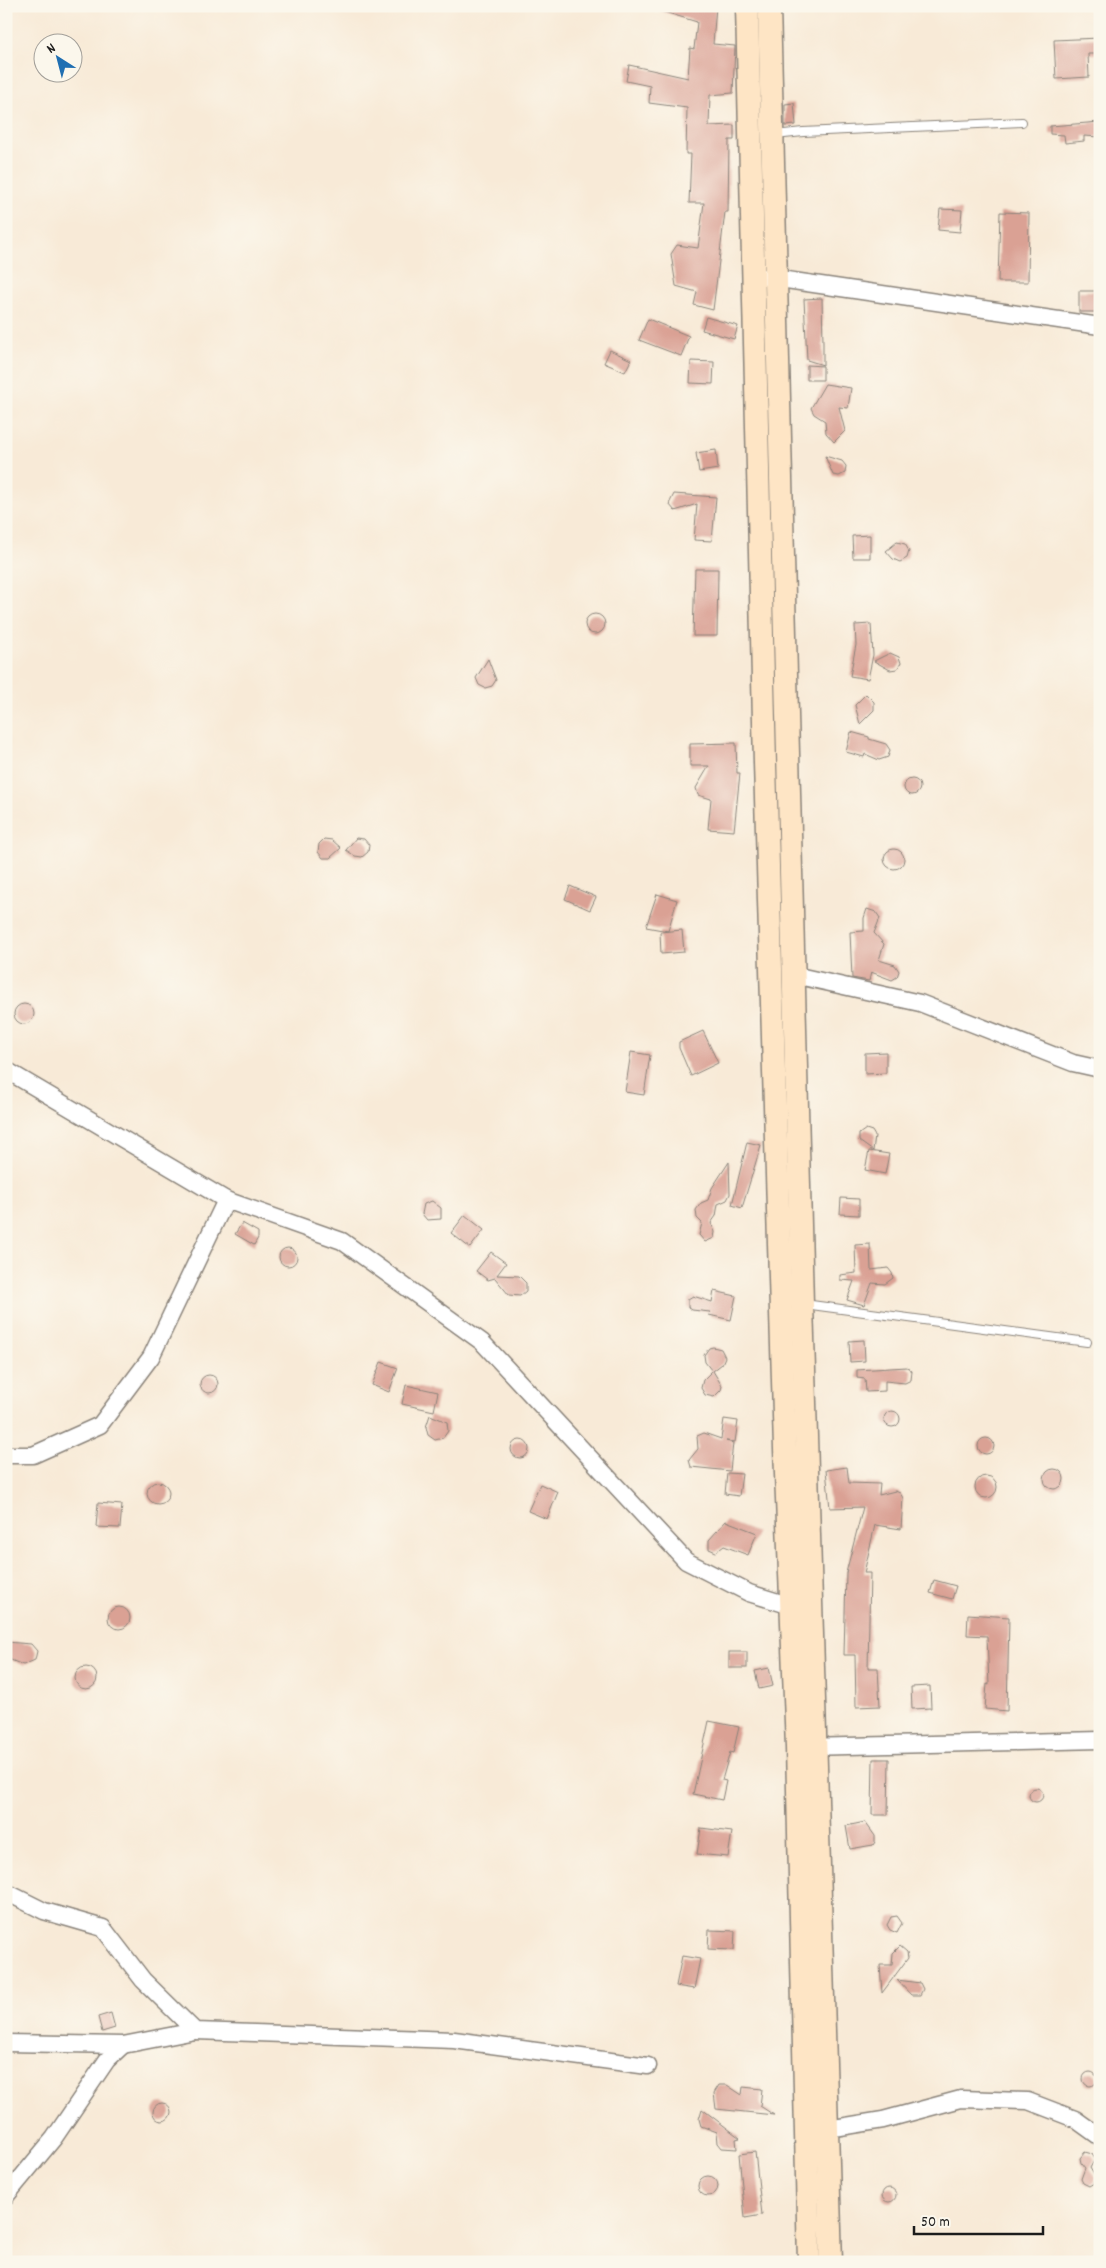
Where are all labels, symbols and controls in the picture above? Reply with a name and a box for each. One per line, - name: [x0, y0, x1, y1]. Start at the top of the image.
- north arrow: [32, 32, 82, 82]
- text: N: [43, 39, 60, 59]
- scale bar: [914, 2203, 1042, 2235]
- text: 50 m: [921, 2212, 950, 2234]

